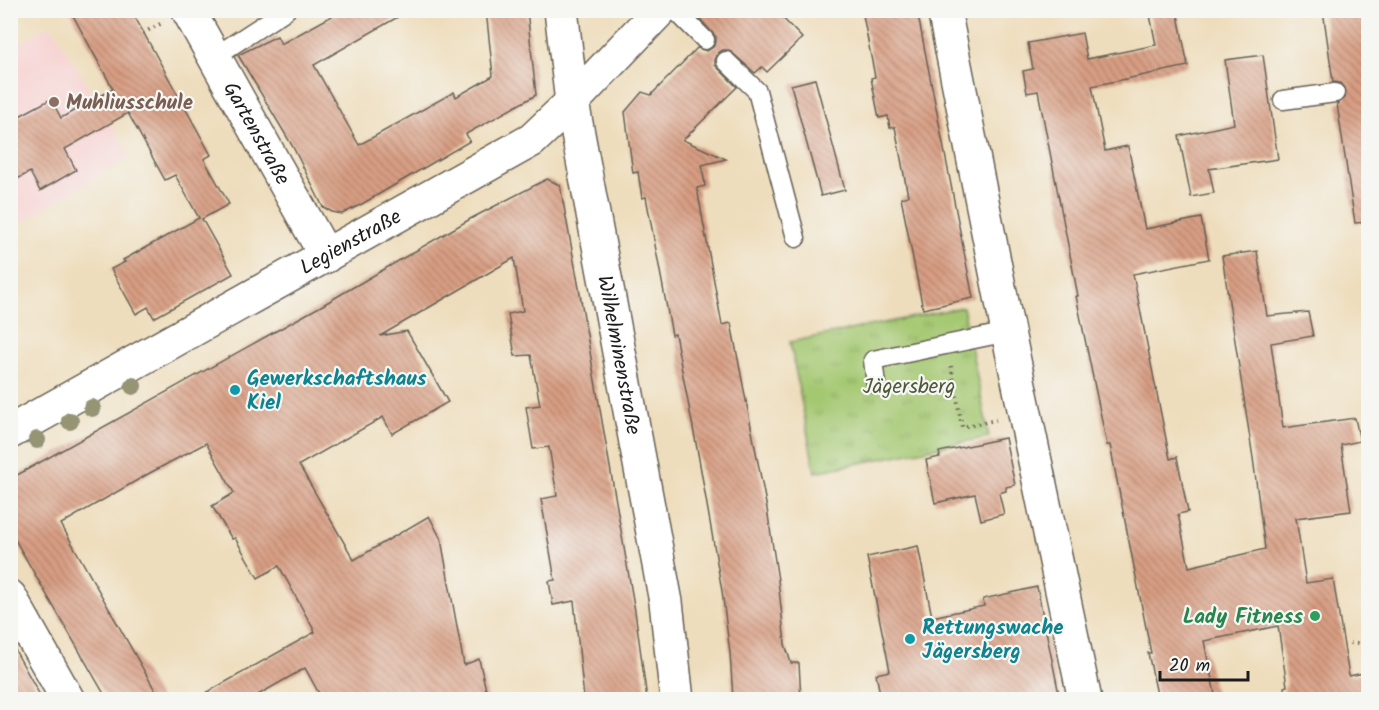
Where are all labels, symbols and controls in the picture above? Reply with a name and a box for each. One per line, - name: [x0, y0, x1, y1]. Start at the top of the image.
- street label: Gartenstraße: [213, 76, 298, 192]
- place label: Muhliusschule: [66, 87, 193, 120]
- marker: Muhliusschule: [47, 95, 61, 109]
- street label: Legienstraße: [294, 201, 409, 285]
- street label: Wilhelminenstraße: [587, 273, 649, 438]
- place label: Gewerkschaftshaus Kiel: [247, 363, 427, 420]
- park label: Jägersberg: [863, 371, 955, 404]
- marker: Gewerkschaftshaus Kiel: [228, 383, 242, 397]
- place label: Lady Fitness: [1183, 601, 1303, 634]
- marker: Lady Fitness: [1308, 609, 1322, 623]
- place label: Rettungswache Jägersberg: [922, 612, 1064, 669]
- marker: Rettungswache Jägersberg: [903, 632, 917, 646]
- scale bar: [1160, 644, 1248, 682]
- text: 20 m: [1169, 652, 1210, 681]

